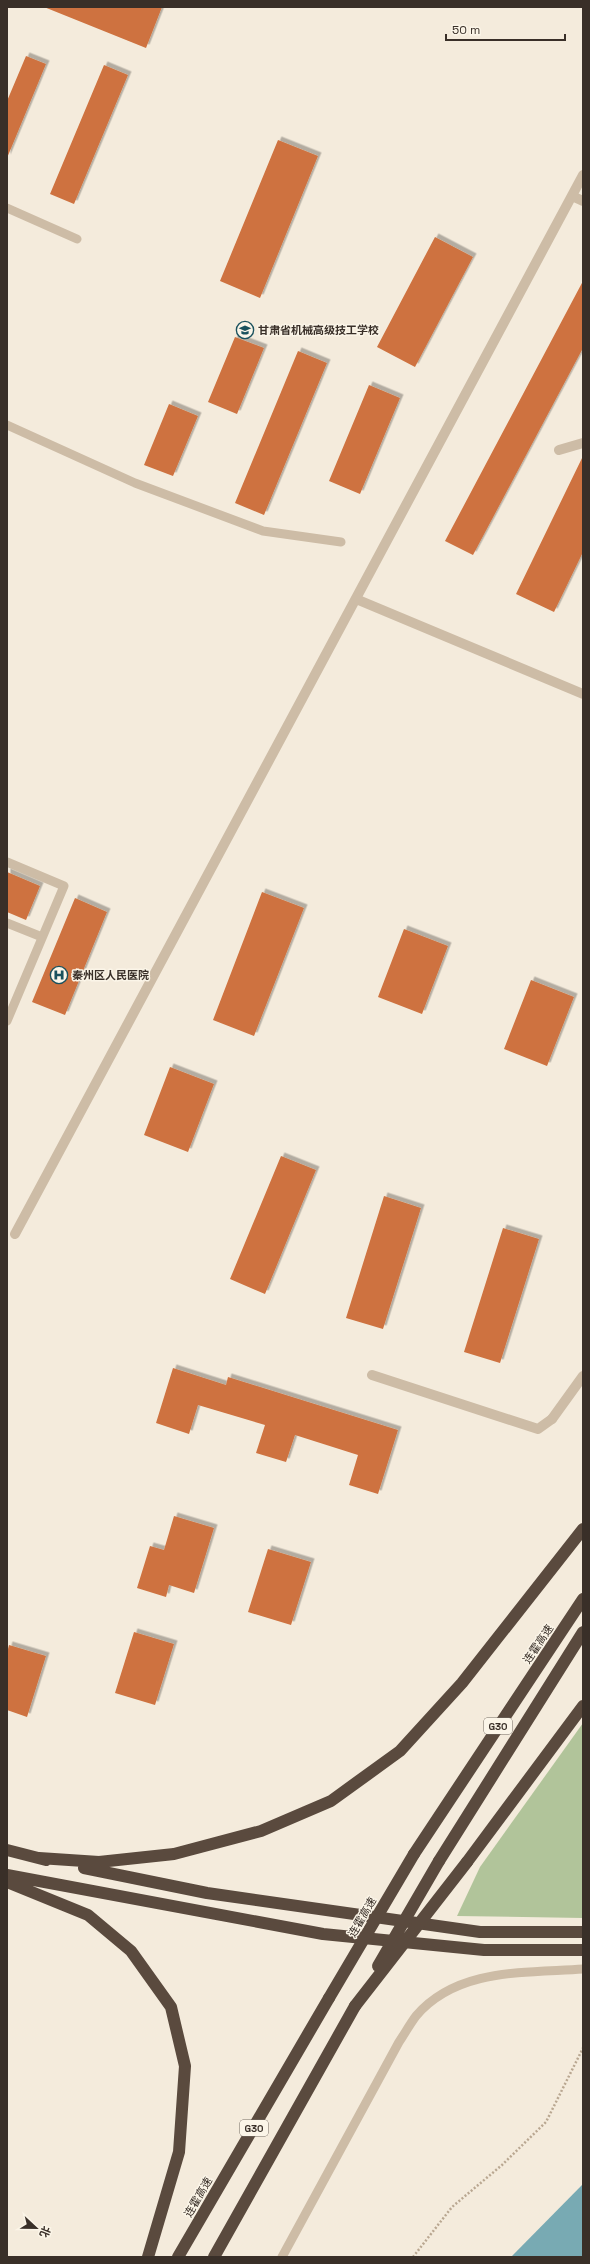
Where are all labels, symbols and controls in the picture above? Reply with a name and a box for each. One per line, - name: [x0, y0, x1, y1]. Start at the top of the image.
- scale bar: [446, 16, 565, 42]
- text: 50 m: [452, 22, 480, 38]
- school or university icon: 甘肃省机械高级技工学校: [235, 320, 255, 340]
- place label: 甘肃省机械高级技工学校: [258, 323, 379, 337]
- hospital icon: 秦州区人民医院: [49, 965, 69, 985]
- place label: 秦州区人民医院: [72, 968, 149, 982]
- street label: 连霍高速: [520, 1622, 556, 1666]
- road number: G30: [484, 1718, 512, 1734]
- street label: 连霍高速: [345, 1894, 379, 1940]
- road number: G30: [240, 2120, 268, 2136]
- street label: 连霍高速: [181, 2174, 215, 2220]
- north arrow: [16, 2208, 56, 2248]
- text: 北: [37, 2224, 54, 2239]

